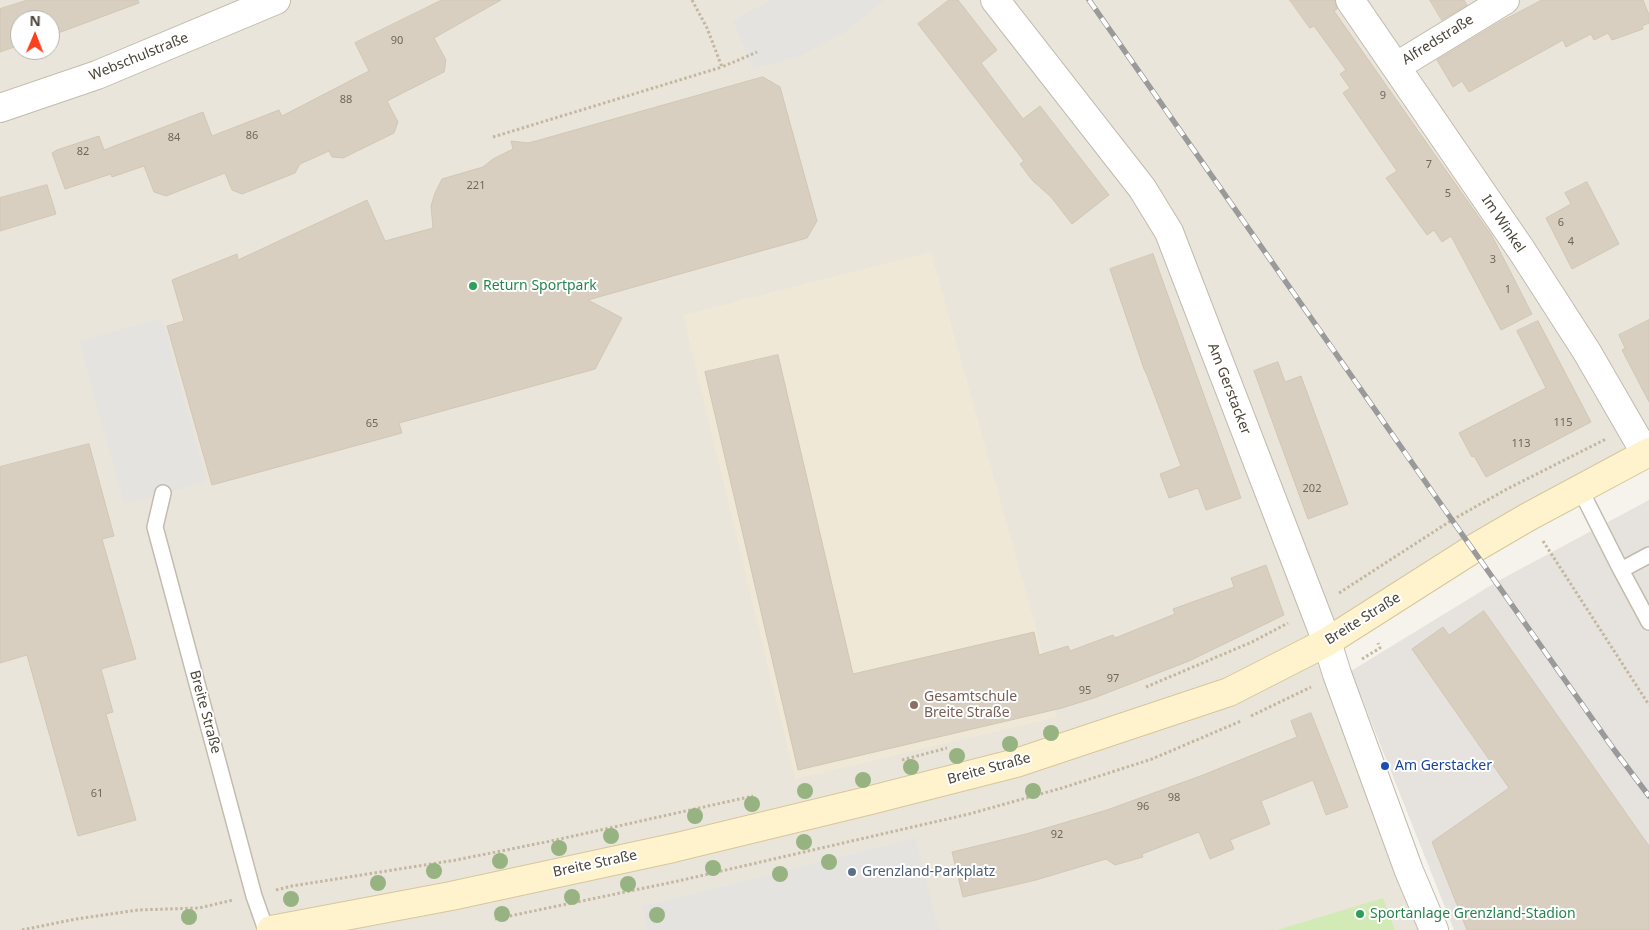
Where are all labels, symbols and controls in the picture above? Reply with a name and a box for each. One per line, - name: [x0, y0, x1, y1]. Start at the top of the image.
- north arrow: [10, 10, 60, 60]
- text: N: [29, 11, 41, 30]
- street label: Alfredstraße: [1399, 11, 1477, 69]
- street label: Webschulstraße: [87, 29, 191, 85]
- house number: 90: [391, 34, 403, 48]
- house number: 9: [1380, 89, 1386, 103]
- house number: 88: [340, 93, 352, 107]
- house number: 86: [246, 129, 258, 143]
- house number: 84: [168, 131, 180, 145]
- house number: 82: [77, 145, 89, 159]
- house number: 7: [1426, 158, 1432, 172]
- house number: 221: [467, 179, 485, 193]
- house number: 5: [1445, 187, 1451, 201]
- street label: Im Winkel: [1478, 192, 1528, 256]
- house number: 6: [1558, 216, 1564, 230]
- house number: 4: [1568, 235, 1574, 249]
- house number: 3: [1490, 253, 1496, 267]
- place label: Return Sportpark: [483, 278, 597, 294]
- marker: Return Sportpark: [467, 280, 479, 292]
- house number: 1: [1505, 283, 1511, 297]
- street label: Am Gerstacker: [1204, 341, 1254, 437]
- house number: 115: [1554, 416, 1572, 430]
- house number: 65: [366, 417, 378, 431]
- house number: 113: [1512, 437, 1530, 451]
- house number: 202: [1303, 482, 1321, 496]
- street label: Breite Straße: [1322, 589, 1404, 649]
- street label: Breite Straße: [186, 669, 224, 755]
- house number: 97: [1107, 672, 1119, 686]
- house number: 95: [1079, 684, 1091, 698]
- place label: Gesamtschule Breite Straße: [924, 689, 1017, 722]
- marker: Gesamtschule Breite Straße: [908, 699, 920, 711]
- street label: Breite Straße: [946, 750, 1032, 788]
- place label: Am Gerstacker: [1395, 758, 1492, 774]
- marker: Am Gerstacker: [1379, 760, 1391, 772]
- house number: 61: [91, 787, 103, 801]
- house number: 98: [1168, 791, 1180, 805]
- house number: 96: [1137, 800, 1149, 814]
- house number: 92: [1051, 828, 1063, 842]
- street label: Breite Straße: [551, 847, 639, 881]
- place label: Grenzland-Parkplatz: [862, 864, 995, 880]
- marker: Grenzland-Parkplatz: [846, 866, 858, 878]
- place label: Sportanlage Grenzland-Stadion: [1370, 906, 1576, 922]
- marker: Sportanlage Grenzland-Stadion: [1354, 908, 1366, 920]

